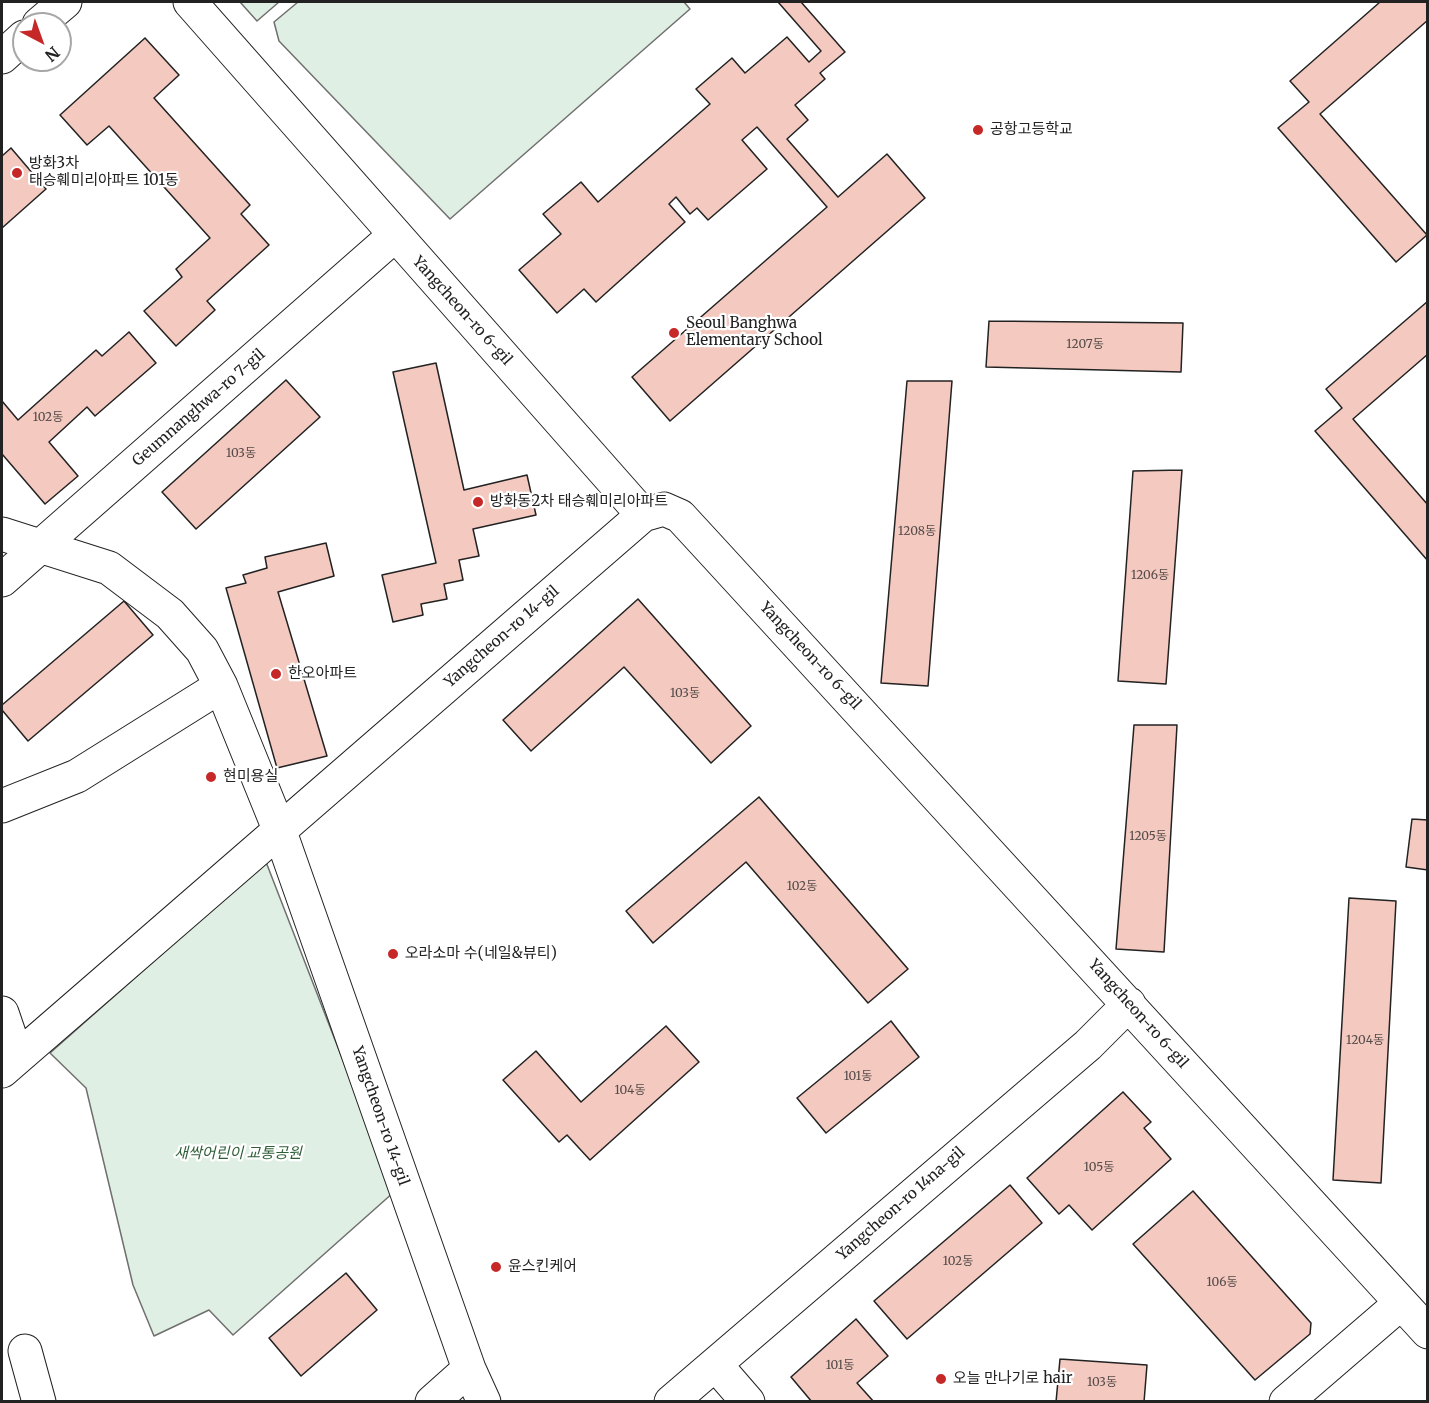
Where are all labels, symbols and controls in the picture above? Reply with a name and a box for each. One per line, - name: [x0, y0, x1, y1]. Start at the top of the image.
- north arrow: [12, 12, 72, 72]
- text: N: [41, 42, 64, 66]
- place label: 공항고등학교: [990, 121, 1073, 139]
- marker: 공항고등학교: [971, 123, 985, 137]
- place label: 방화3차 태승훼미리아파트 101동: [29, 155, 179, 190]
- marker: 방화3차 태승훼미리아파트 101동: [10, 166, 24, 180]
- street label: Yangcheon-ro 6-gil: [408, 253, 516, 369]
- place label: Seoul Banghwa Elementary School: [686, 315, 823, 350]
- marker: Seoul Banghwa Elementary School: [667, 326, 681, 340]
- house number: 1207동: [1066, 338, 1104, 352]
- street label: Geumnanghwa-ro 7-gil: [129, 346, 269, 470]
- house number: 102동: [33, 411, 63, 425]
- house number: 103동: [226, 447, 256, 461]
- place label: 방화동2차 태승훼미리아파트: [490, 493, 668, 511]
- marker: 방화동2차 태승훼미리아파트: [471, 495, 485, 509]
- house number: 1208동: [898, 525, 936, 539]
- house number: 1206동: [1131, 569, 1169, 583]
- street label: Yangcheon-ro 14-gil: [441, 582, 563, 692]
- street label: Yangcheon-ro 6-gil: [756, 599, 864, 713]
- place label: 한오아파트: [288, 665, 357, 683]
- marker: 한오아파트: [269, 667, 283, 681]
- house number: 103동: [670, 687, 700, 701]
- place label: 현미용실: [223, 768, 278, 786]
- marker: 현미용실: [204, 770, 218, 784]
- house number: 1205동: [1129, 830, 1167, 844]
- house number: 102동: [787, 880, 817, 894]
- place label: 오라소마 수(네일&뷰티): [405, 945, 557, 963]
- marker: 오라소마 수(네일&뷰티): [386, 947, 400, 961]
- street label: Yangcheon-ro 6-gil: [1084, 956, 1192, 1072]
- house number: 1204동: [1346, 1034, 1384, 1048]
- street label: Yangcheon-ro 14-gil: [348, 1044, 412, 1188]
- house number: 101동: [844, 1070, 872, 1084]
- house number: 104동: [615, 1084, 645, 1098]
- street label: Yangcheon-ro 14na-gil: [833, 1144, 969, 1264]
- park label: 새싹어린이 교통공원: [174, 1145, 302, 1163]
- house number: 105동: [1084, 1161, 1114, 1175]
- house number: 102동: [943, 1255, 973, 1269]
- place label: 윤스킨케어: [508, 1258, 577, 1276]
- marker: 윤스킨케어: [489, 1260, 503, 1274]
- house number: 106동: [1207, 1276, 1237, 1290]
- house number: 101동: [826, 1359, 854, 1373]
- place label: 오늘 만나기로 hair: [953, 1370, 1073, 1388]
- marker: 오늘 만나기로 hair: [934, 1372, 948, 1386]
- house number: 103동: [1087, 1376, 1117, 1390]

